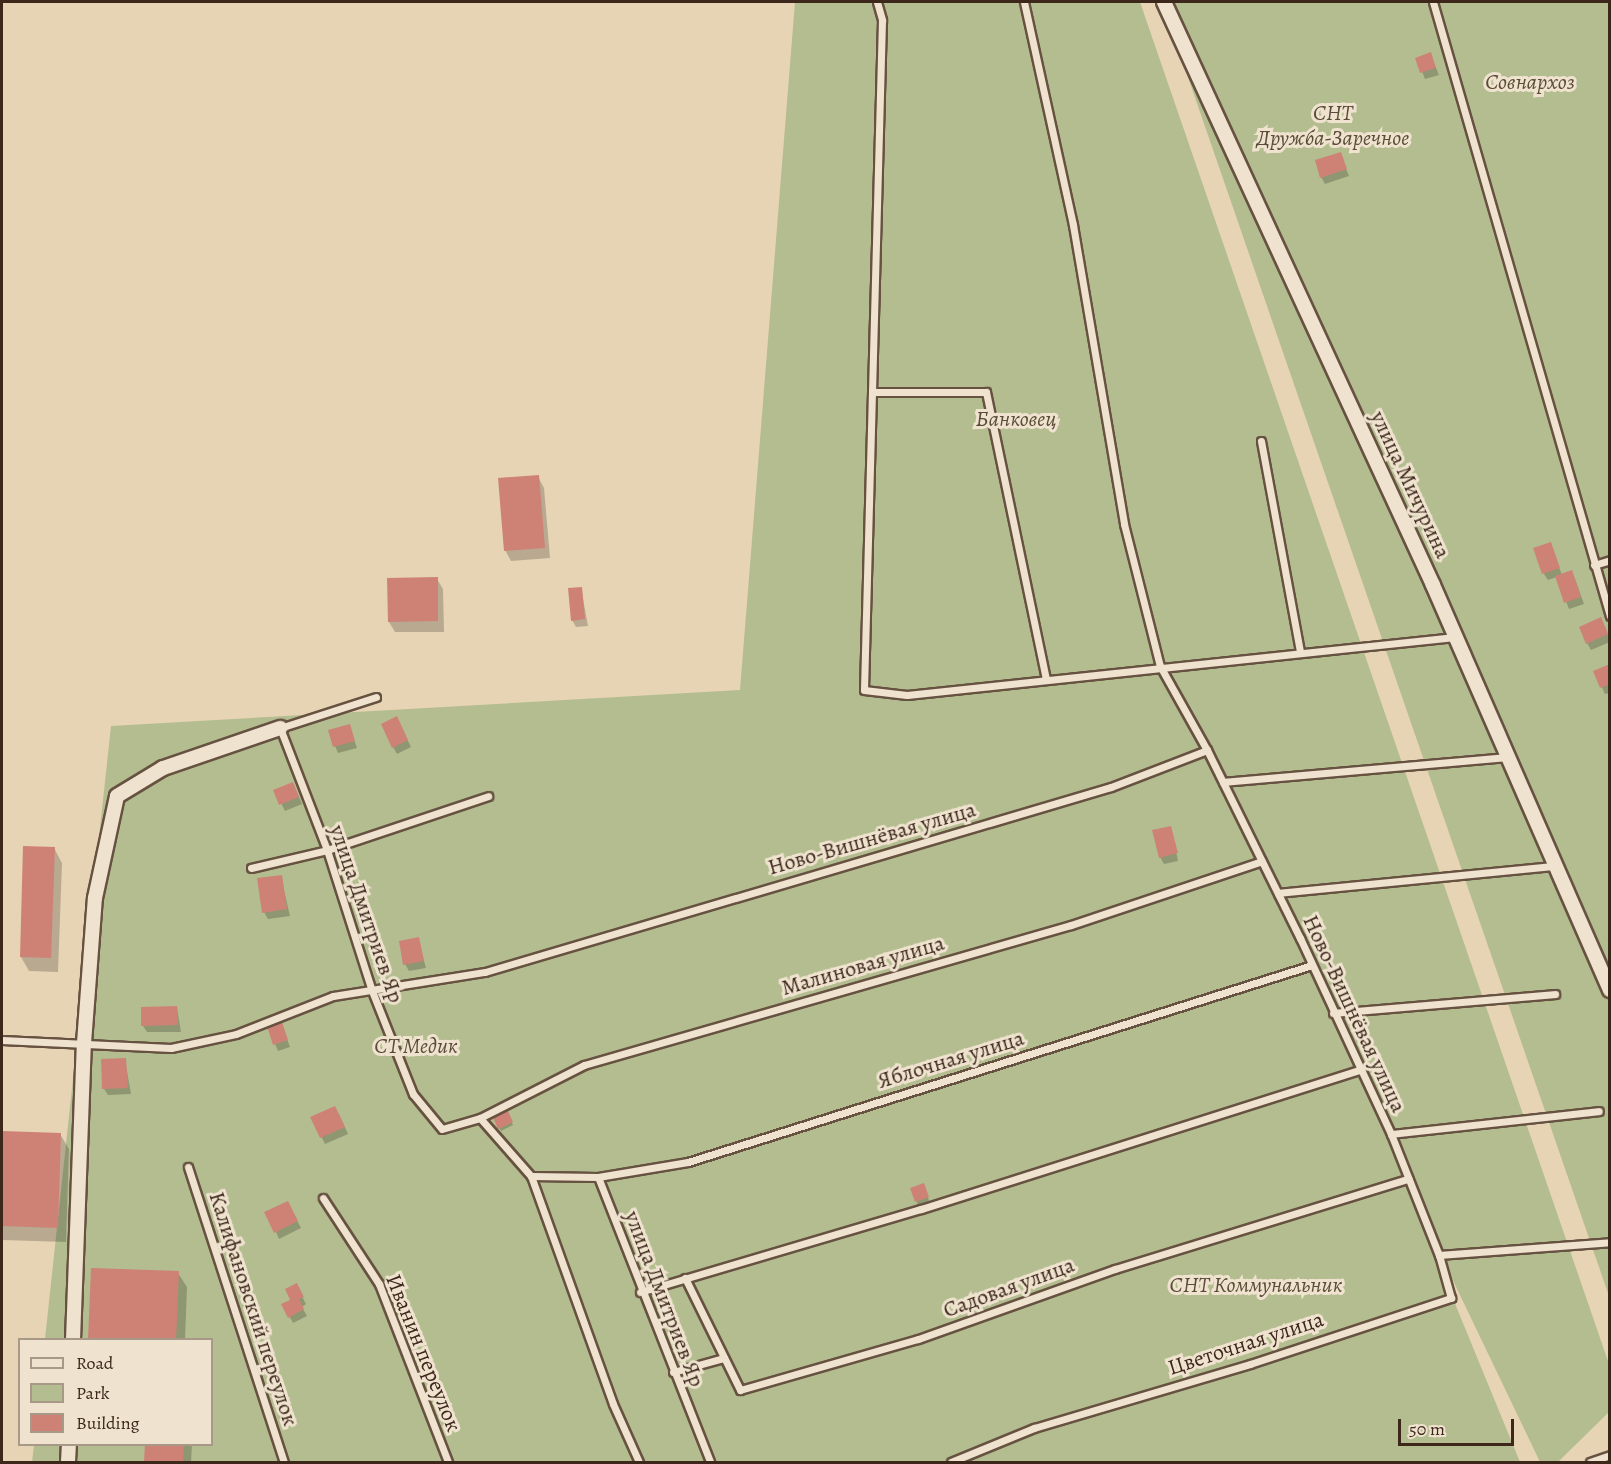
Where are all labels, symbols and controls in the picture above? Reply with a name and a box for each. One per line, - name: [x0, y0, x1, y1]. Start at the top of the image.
- park label: Совнархоз: [1485, 70, 1575, 96]
- park label: СНТ Дружба-Заречное: [1257, 100, 1409, 152]
- park label: Банковец: [976, 407, 1056, 433]
- street label: улица Мичурина: [1364, 407, 1456, 563]
- street label: Ново-Вишнёвая улица: [765, 797, 979, 881]
- street label: улица Дмитриев Яр: [323, 822, 409, 1006]
- street label: Ново-Вишнёвая улица: [1297, 911, 1411, 1117]
- street label: Малиновая улица: [779, 930, 947, 1002]
- street label: Яблочная улица: [875, 1025, 1027, 1095]
- park label: СТ Медик: [374, 1034, 458, 1060]
- street label: Калифановский переулок: [203, 1189, 303, 1429]
- street label: улица Дмитриев Яр: [618, 1207, 710, 1391]
- street label: Садовая улица: [940, 1252, 1078, 1324]
- street label: Иванин переулок: [379, 1270, 467, 1436]
- park label: СНТ Коммунальник: [1170, 1273, 1342, 1299]
- street label: Цветочная улица: [1165, 1306, 1327, 1382]
- legend: [18, 1338, 213, 1446]
- text: Road: [76, 1351, 113, 1375]
- text: Park: [76, 1381, 110, 1405]
- scale bar: [1401, 1407, 1516, 1445]
- text: Building: [76, 1411, 140, 1435]
- text: 50 m: [1409, 1417, 1445, 1441]

